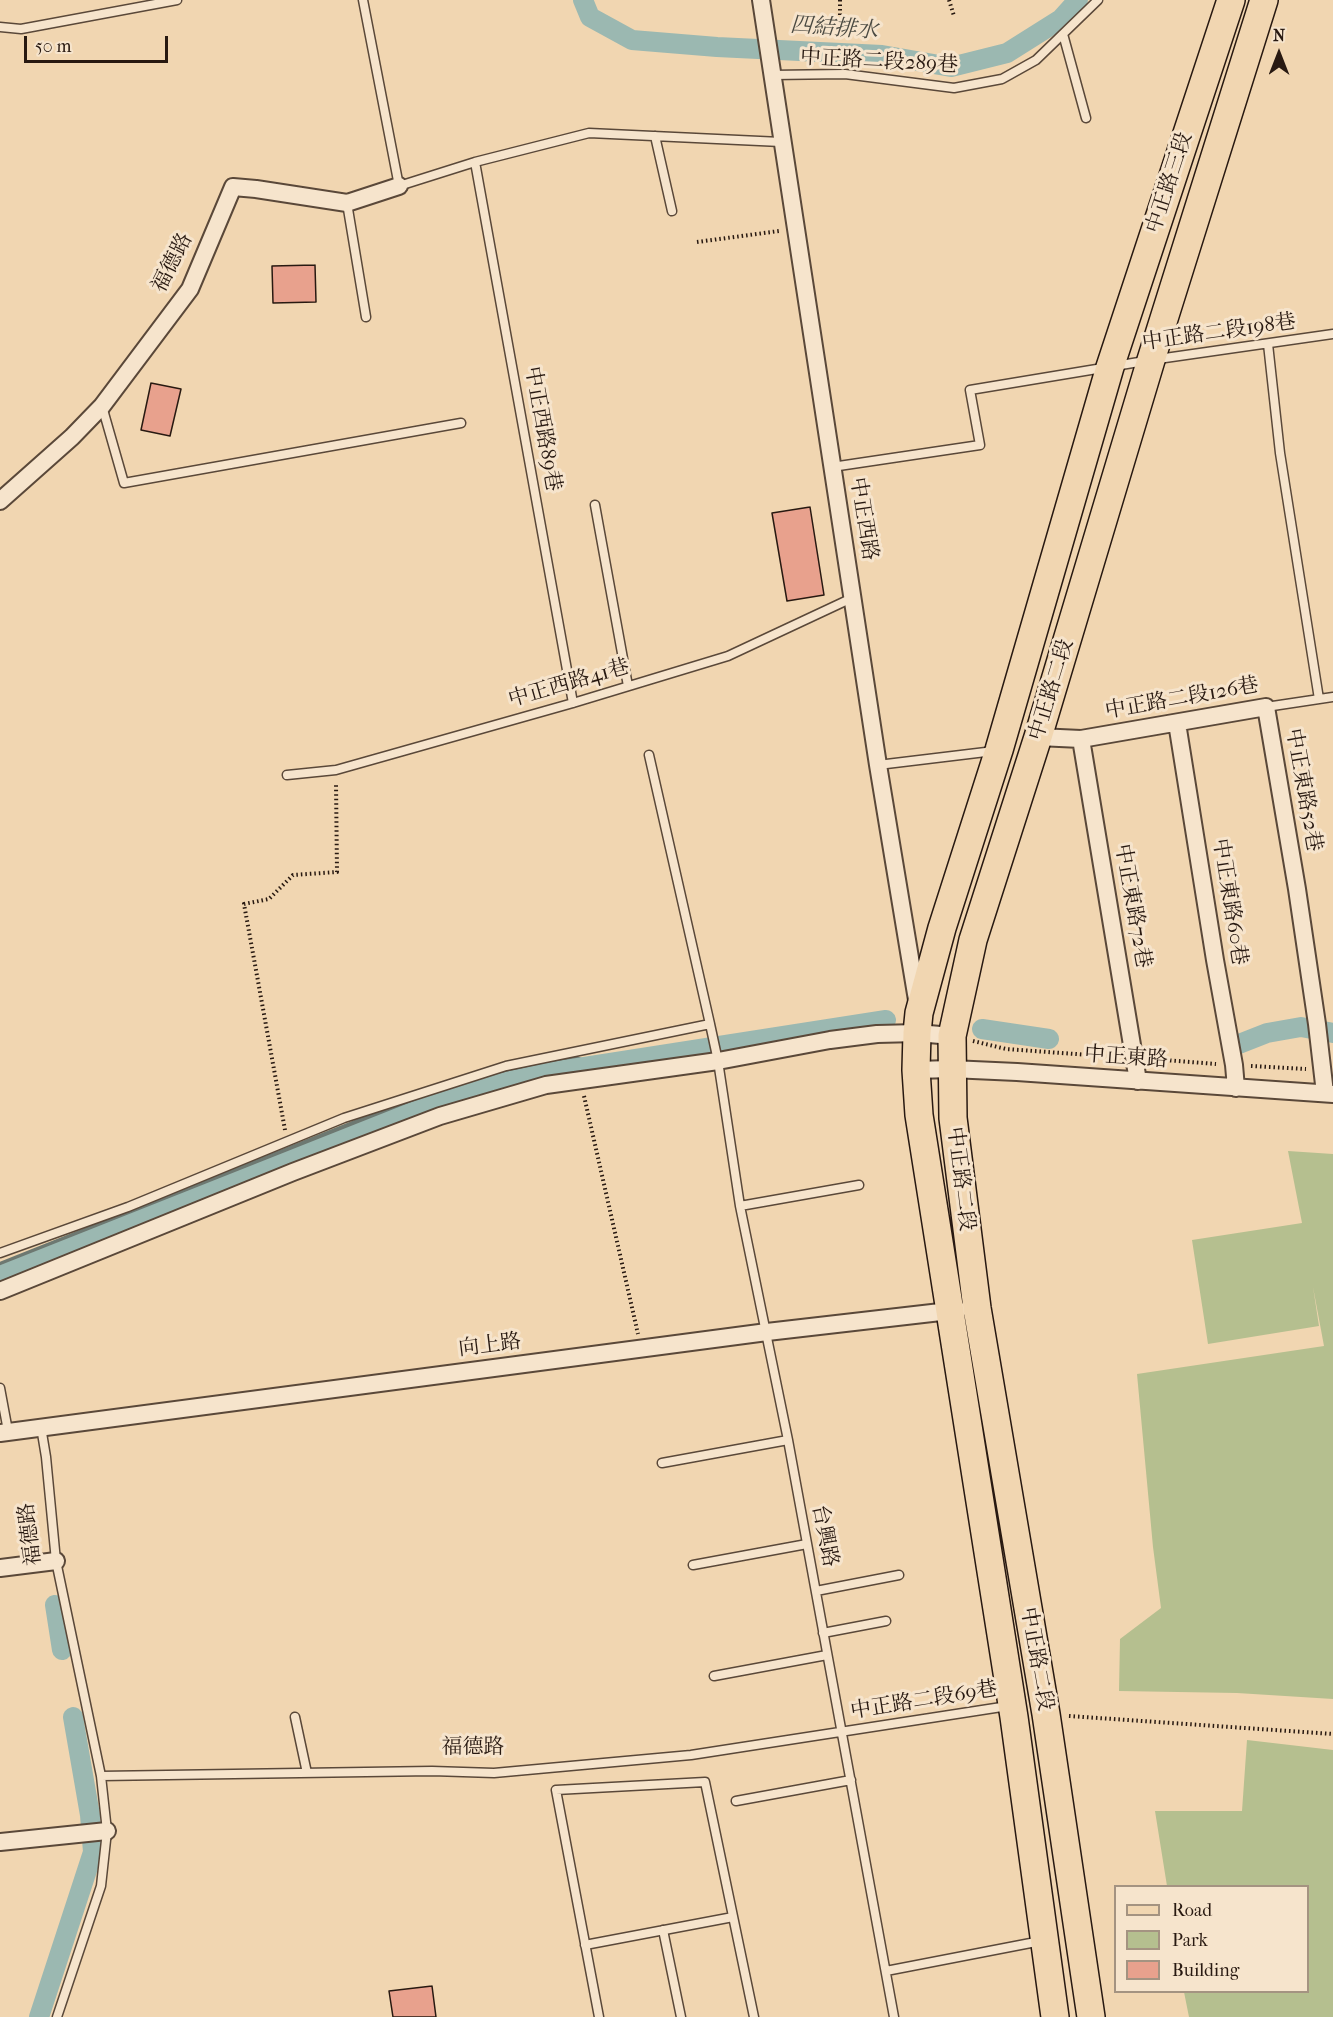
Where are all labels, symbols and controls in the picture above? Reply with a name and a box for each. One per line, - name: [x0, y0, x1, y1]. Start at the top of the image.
- water label: 四結排水: [789, 13, 879, 45]
- scale bar: [27, 24, 171, 62]
- north arrow: [1249, 24, 1309, 84]
- text: N: [1273, 26, 1285, 45]
- text: 50 m: [35, 36, 71, 57]
- street label: 中正路二段289巷: [799, 45, 959, 79]
- street label: 中正路三段: [1142, 129, 1198, 237]
- street label: 福德路: [147, 229, 199, 297]
- street label: 中正路二段198巷: [1140, 310, 1298, 356]
- street label: 中正西路89巷: [519, 364, 565, 494]
- street label: 中正西路: [844, 476, 882, 562]
- street label: 中正路二段: [1025, 636, 1079, 744]
- street label: 中正西路41巷: [505, 655, 633, 713]
- street label: 中正路二段126巷: [1103, 673, 1261, 725]
- street label: 中正東路52巷: [1280, 726, 1326, 854]
- street label: 中正東路60巷: [1207, 837, 1251, 967]
- street label: 中正東路72巷: [1109, 842, 1155, 970]
- street label: 中正東路: [1083, 1043, 1169, 1073]
- street label: 中正路二段: [941, 1125, 979, 1233]
- street label: 向上路: [457, 1330, 523, 1362]
- street label: 福德路: [15, 1501, 47, 1567]
- street label: 台興路: [806, 1503, 842, 1569]
- street label: 中正路二段: [1014, 1605, 1058, 1713]
- street label: 中正路二段69巷: [849, 1677, 999, 1725]
- street label: 福德路: [442, 1735, 504, 1761]
- legend: [1114, 1885, 1309, 1993]
- text: Road: [1172, 1900, 1212, 1921]
- text: Park: [1172, 1930, 1208, 1951]
- text: Building: [1172, 1960, 1239, 1981]

